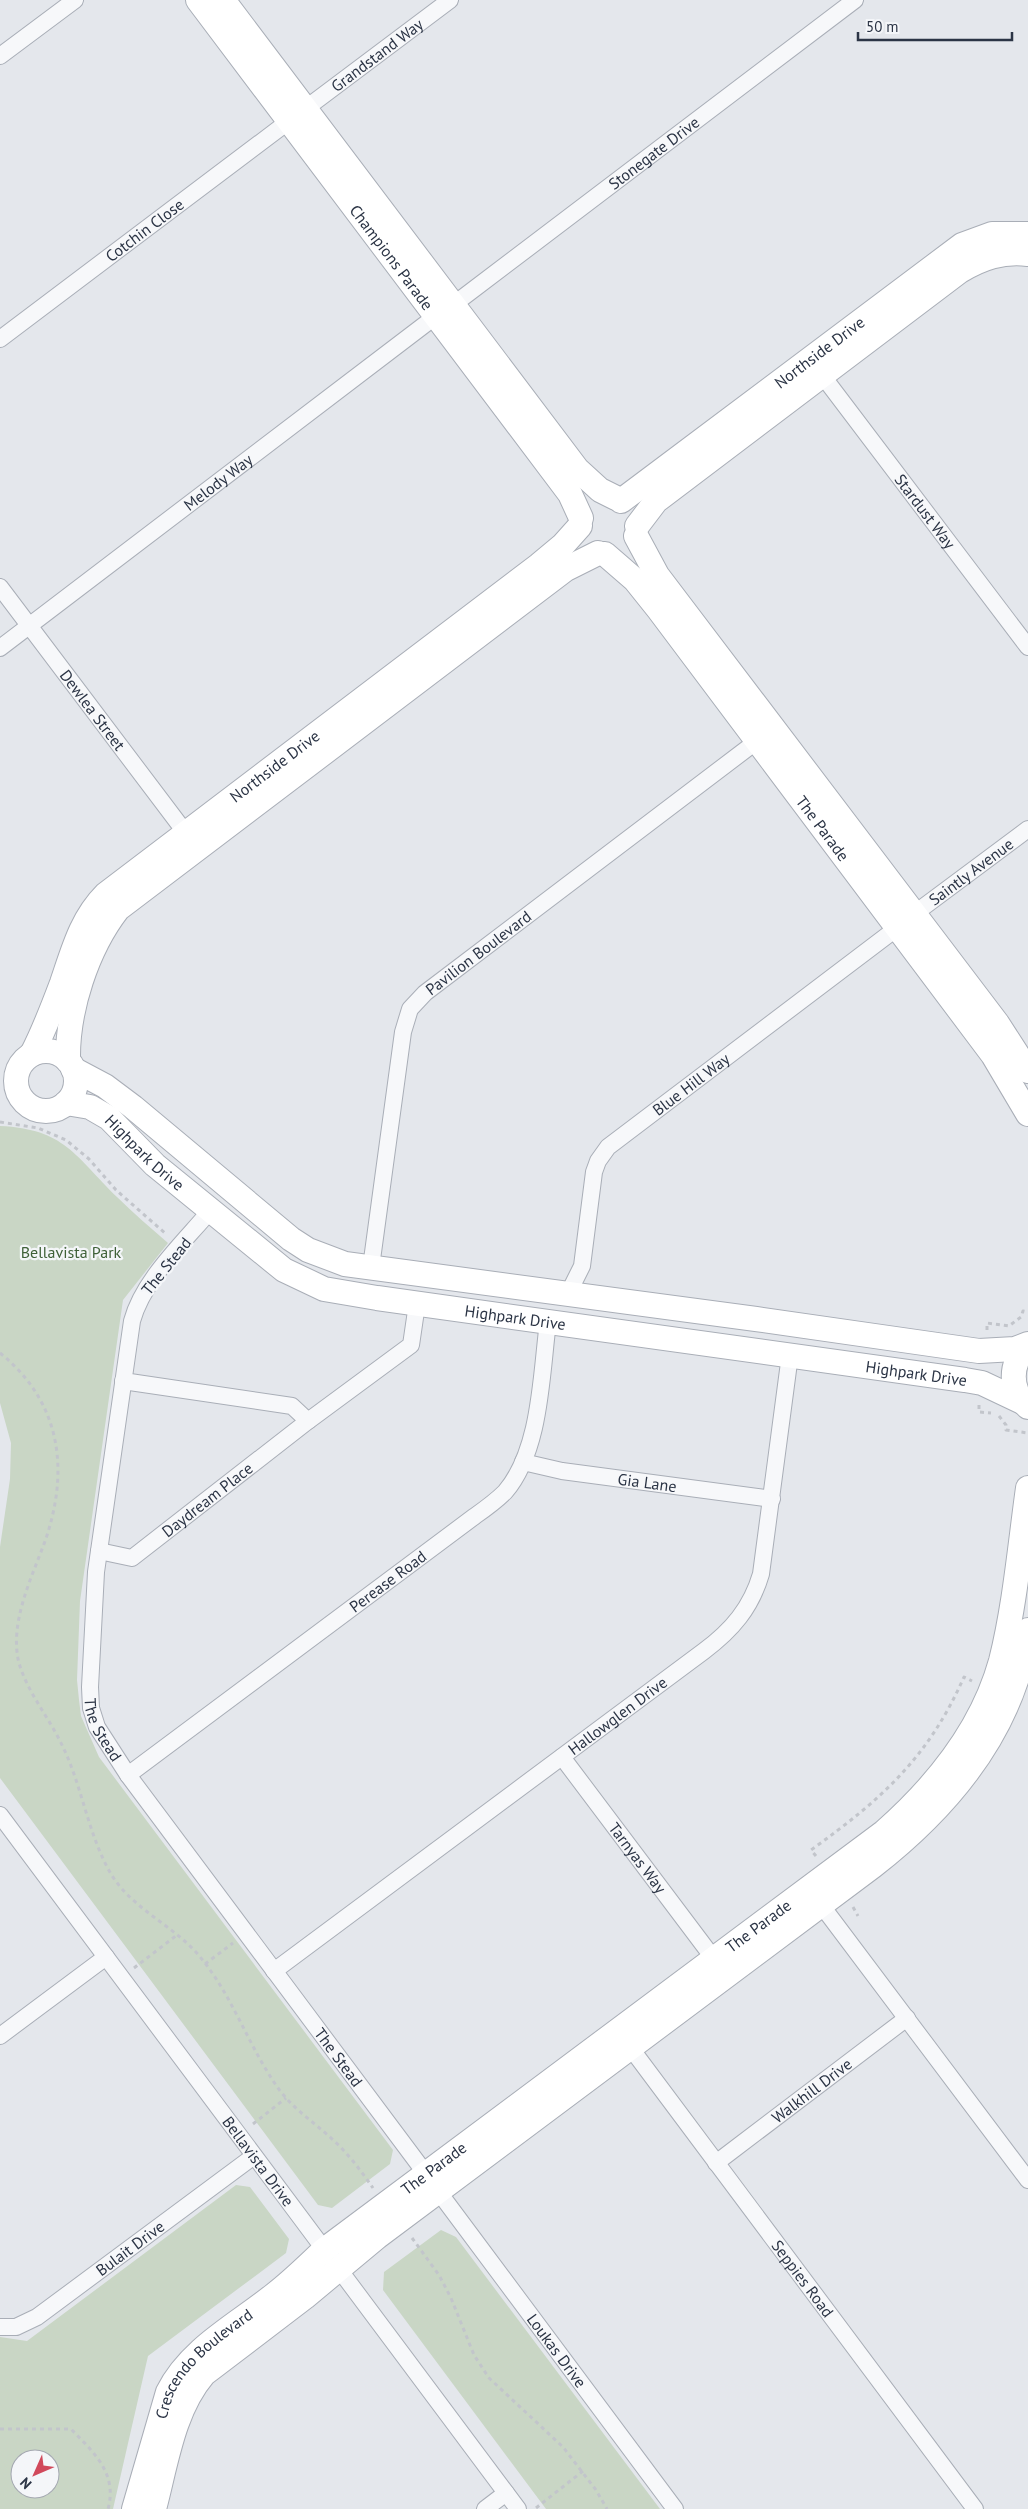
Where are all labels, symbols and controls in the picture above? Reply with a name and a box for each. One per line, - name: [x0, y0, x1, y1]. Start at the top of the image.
- scale bar: [858, 10, 1012, 42]
- street label: Grandstand Way: [327, 14, 427, 96]
- text: 50 m: [866, 17, 899, 36]
- street label: Stonegate Drive: [604, 112, 703, 194]
- street label: Cotchin Close: [101, 194, 188, 266]
- street label: Champions Parade: [346, 201, 438, 314]
- street label: Northside Drive: [770, 312, 868, 392]
- street label: Melody Way: [180, 449, 257, 515]
- street label: Stardust Way: [890, 470, 960, 553]
- street label: Dewlea Street: [56, 666, 130, 755]
- street label: Northside Drive: [226, 726, 323, 806]
- street label: The Parade: [792, 792, 854, 865]
- street label: Saintly Avenue: [925, 834, 1017, 910]
- street label: Pavilion Boulevard: [421, 906, 535, 999]
- street label: Blue Hill Way: [648, 1048, 734, 1120]
- street label: Highpark Drive: [101, 1110, 188, 1195]
- street label: The Stead: [137, 1233, 195, 1299]
- park label: Bellavista Park: [21, 1242, 122, 1262]
- street label: Highpark Drive: [463, 1300, 567, 1334]
- street label: Highpark Drive: [865, 1356, 968, 1390]
- street label: Daydream Place: [158, 1458, 257, 1541]
- street label: Gia Lane: [617, 1469, 678, 1496]
- street label: Perease Road: [345, 1546, 430, 1616]
- street label: Hallowglen Drive: [564, 1672, 671, 1759]
- street label: The Stead: [81, 1698, 126, 1765]
- street label: Tarnyas Way: [605, 1818, 671, 1897]
- street label: The Parade: [722, 1895, 795, 1957]
- street label: The Stead: [310, 2024, 367, 2091]
- street label: Walkhill Drive: [767, 2054, 856, 2127]
- street label: Bellavista Drive: [218, 2112, 298, 2210]
- street label: The Parade: [397, 2137, 470, 2199]
- street label: Bulait Drive: [92, 2216, 168, 2280]
- street label: Seppies Road: [768, 2236, 838, 2321]
- street label: Crescendo Boulevard: [151, 2304, 256, 2421]
- street label: Loukas Drive: [523, 2310, 591, 2391]
- north arrow: [10, 2449, 60, 2499]
- text: N: [16, 2474, 35, 2493]

